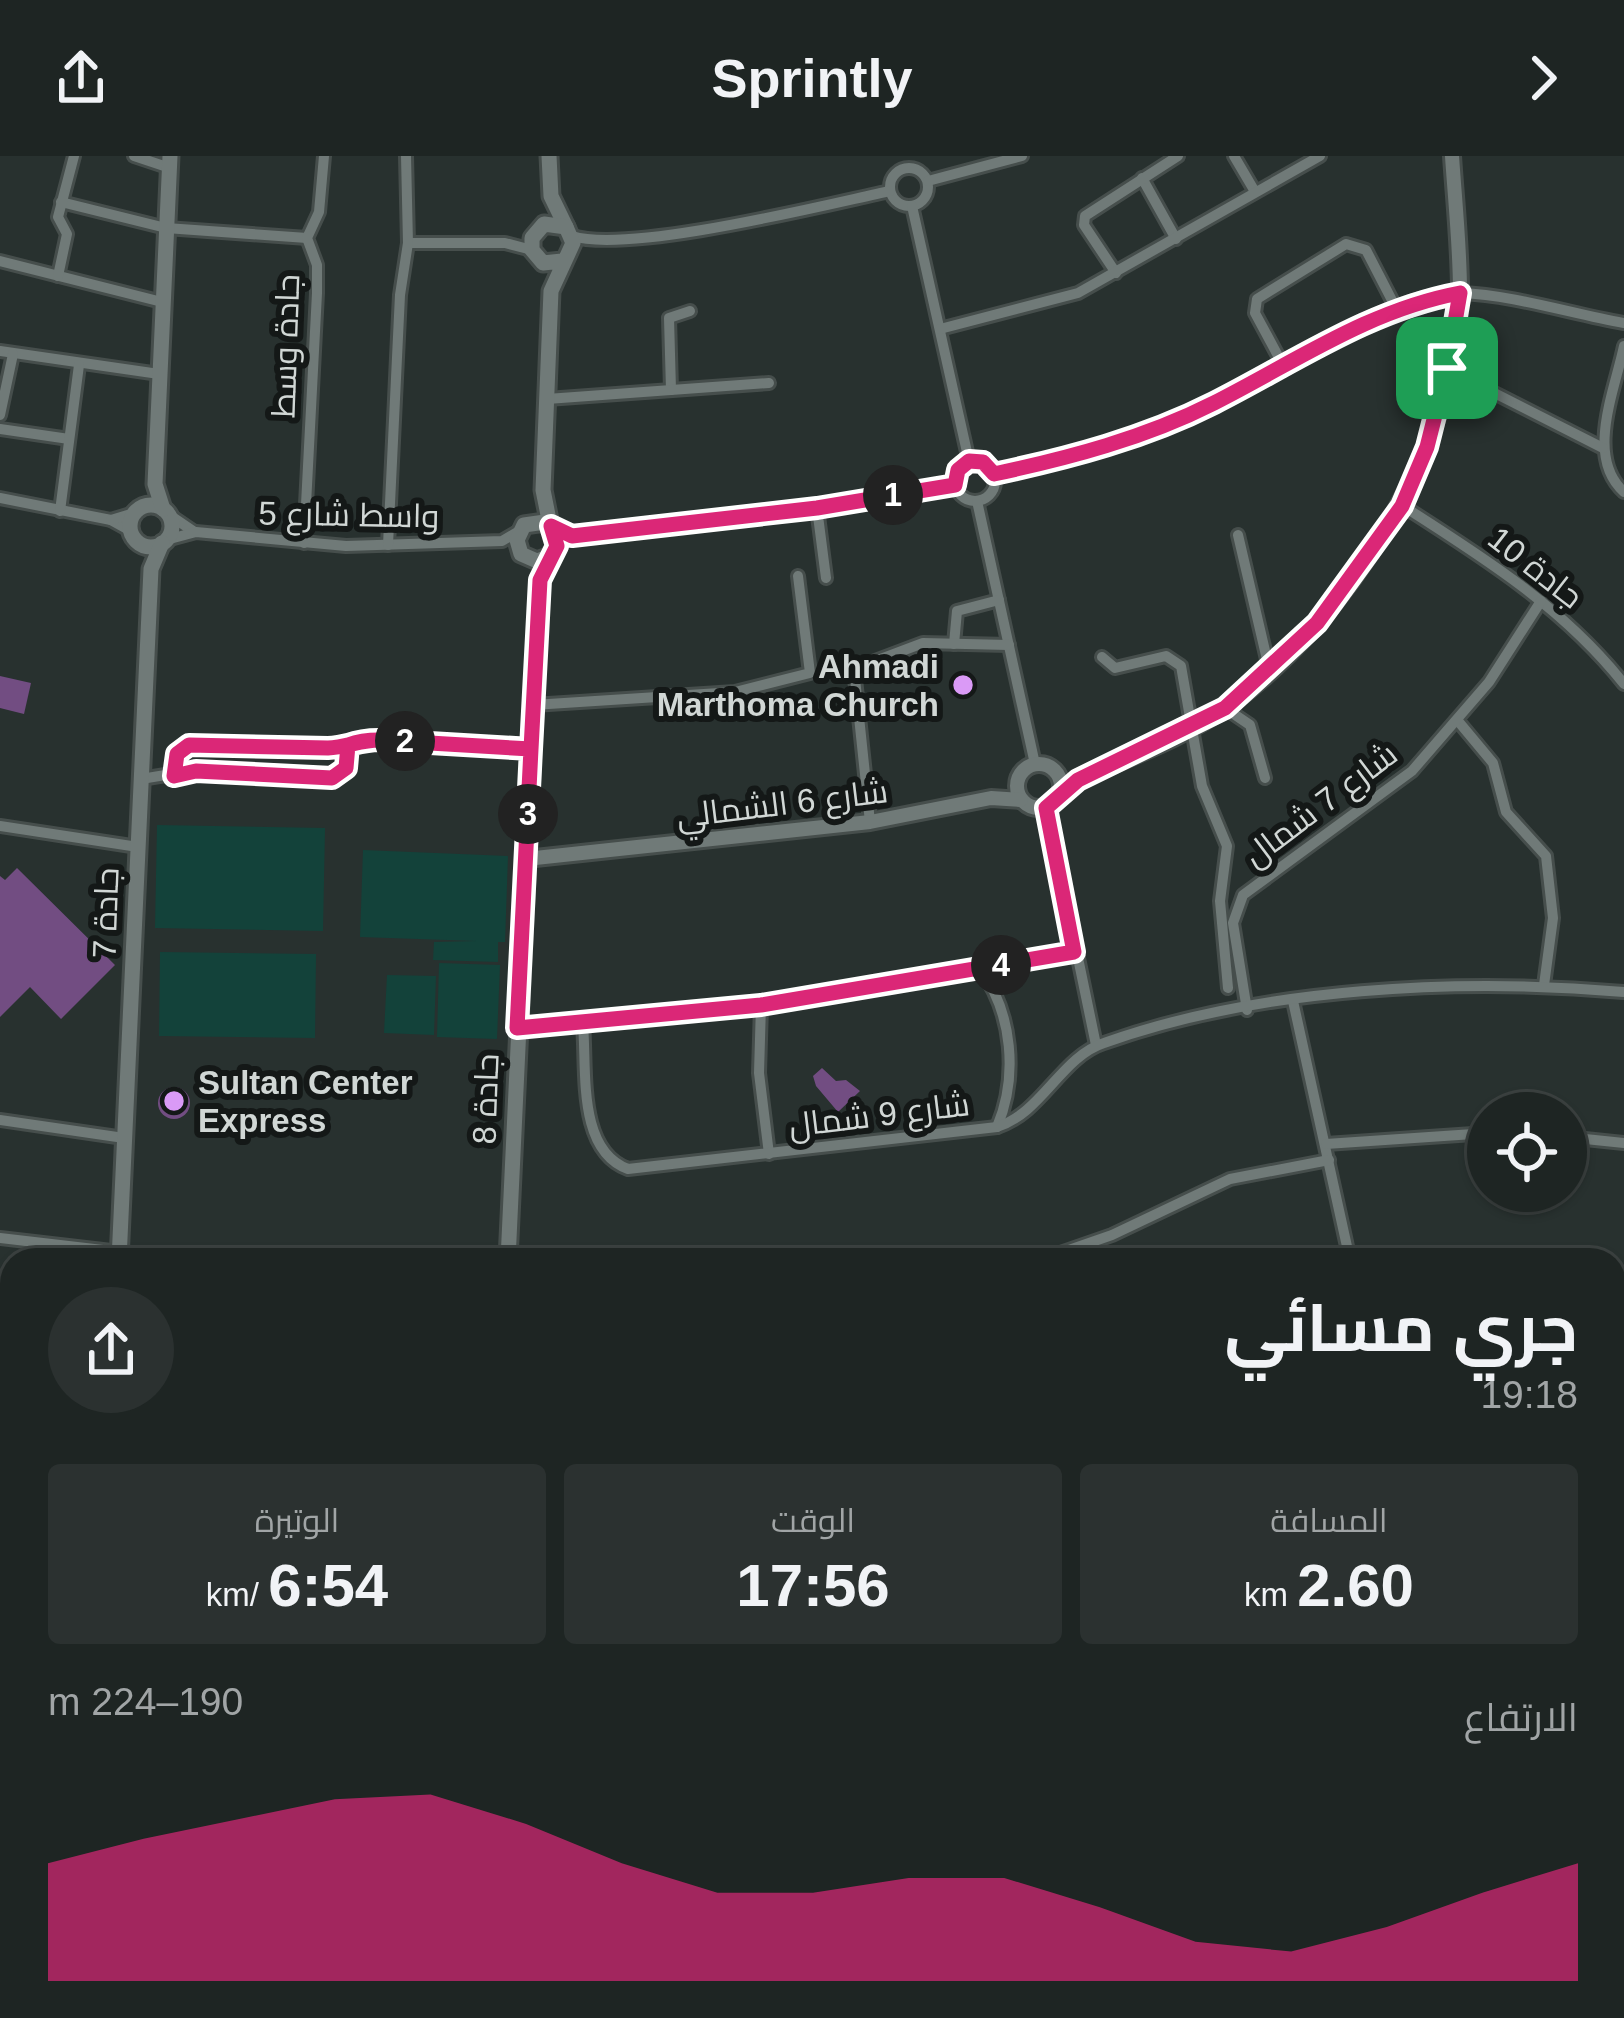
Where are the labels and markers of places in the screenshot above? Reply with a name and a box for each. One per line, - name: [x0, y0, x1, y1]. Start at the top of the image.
- pin: [1396, 317, 1498, 419]
- pin: 1: [863, 465, 923, 525]
- place label: Ahmadi Marthoma Church: [657, 648, 939, 723]
- marker: Ahmadi Marthoma Church: [950, 672, 976, 698]
- pin: 2: [375, 711, 435, 771]
- pin: 3: [498, 784, 558, 844]
- pin: 4: [971, 935, 1031, 995]
- place label: Sultan Center Express: [198, 1064, 413, 1139]
- marker: Sultan Center Express: [161, 1088, 187, 1114]

